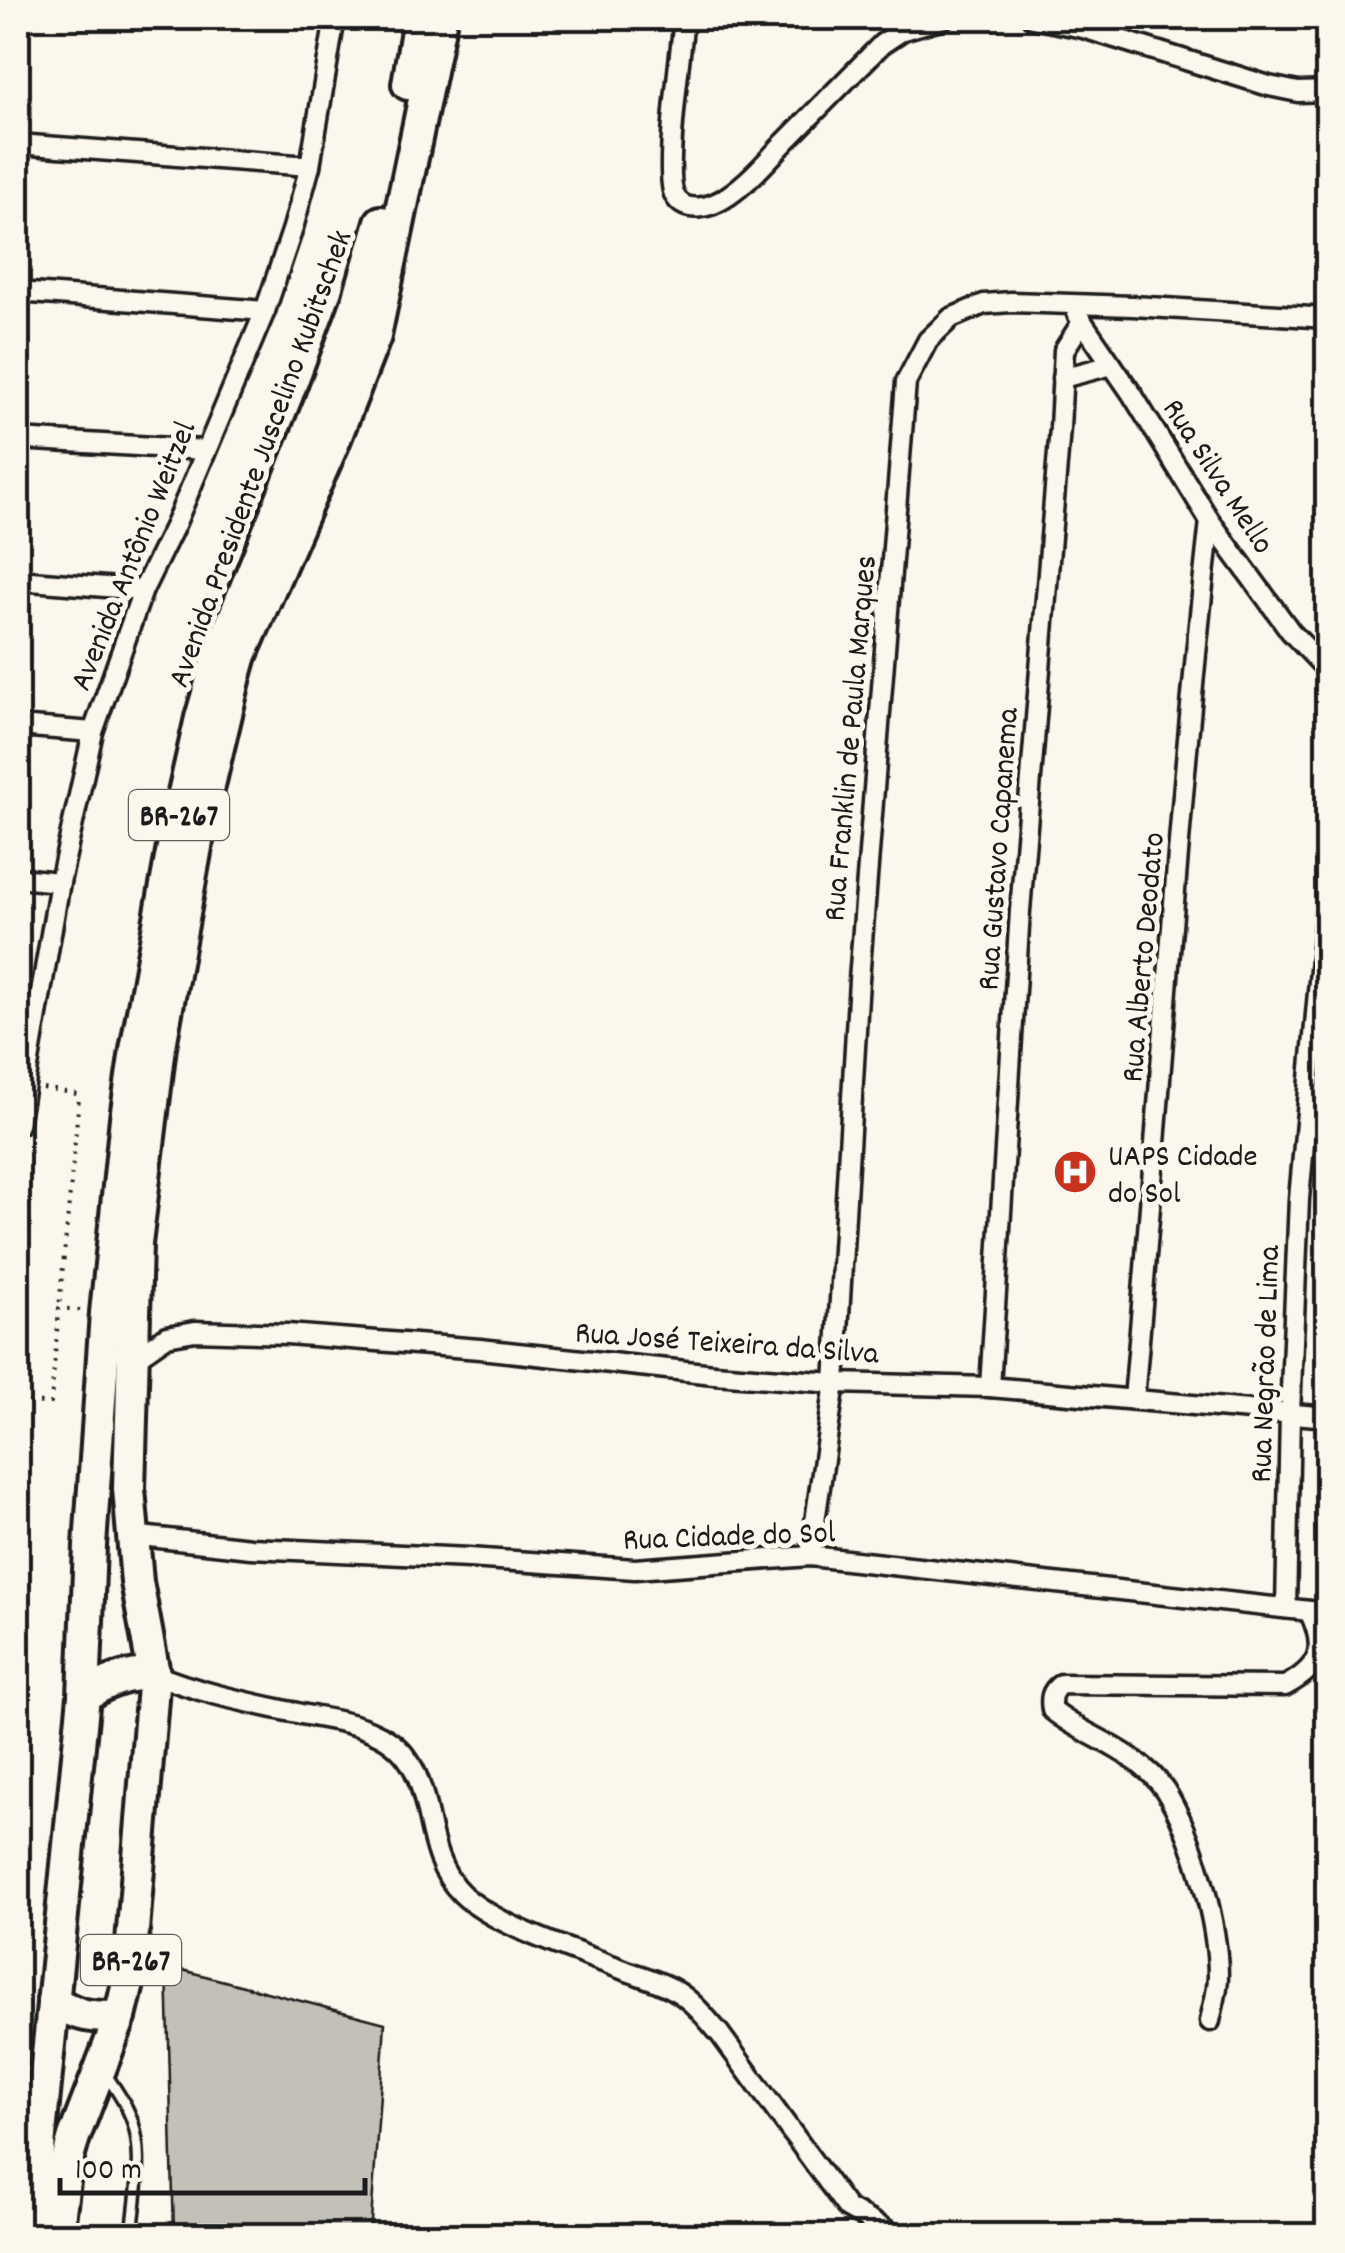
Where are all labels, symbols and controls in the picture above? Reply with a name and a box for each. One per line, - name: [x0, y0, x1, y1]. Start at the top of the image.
- street label: Avenida Presidente Juscelino Kubitschek: [158, 225, 367, 695]
- street label: Rua Silva Mello: [1148, 391, 1283, 565]
- street label: Avenida Antônio Weitzel: [60, 415, 211, 699]
- street label: Rua Franklin de Paula Marques: [814, 553, 892, 923]
- street label: Rua Gustavo Capanema: [968, 705, 1034, 992]
- road number: BR-267: [129, 790, 229, 840]
- street label: Rua Alberto Deodato: [1112, 830, 1180, 1084]
- place label: UAPS Cidade do Sol: [1108, 1136, 1258, 1219]
- hospital icon: UAPS Cidade do Sol: [1052, 1149, 1098, 1195]
- street label: Rua Negrão de Lima: [1241, 1244, 1295, 1484]
- street label: Rua José Teixeira da Silva: [573, 1312, 881, 1380]
- street label: Rua Cidade do Sol: [622, 1512, 836, 1566]
- road number: BR-267: [81, 1935, 181, 1985]
- scale bar: [60, 2133, 365, 2195]
- text: 100 m: [75, 2151, 142, 2194]

